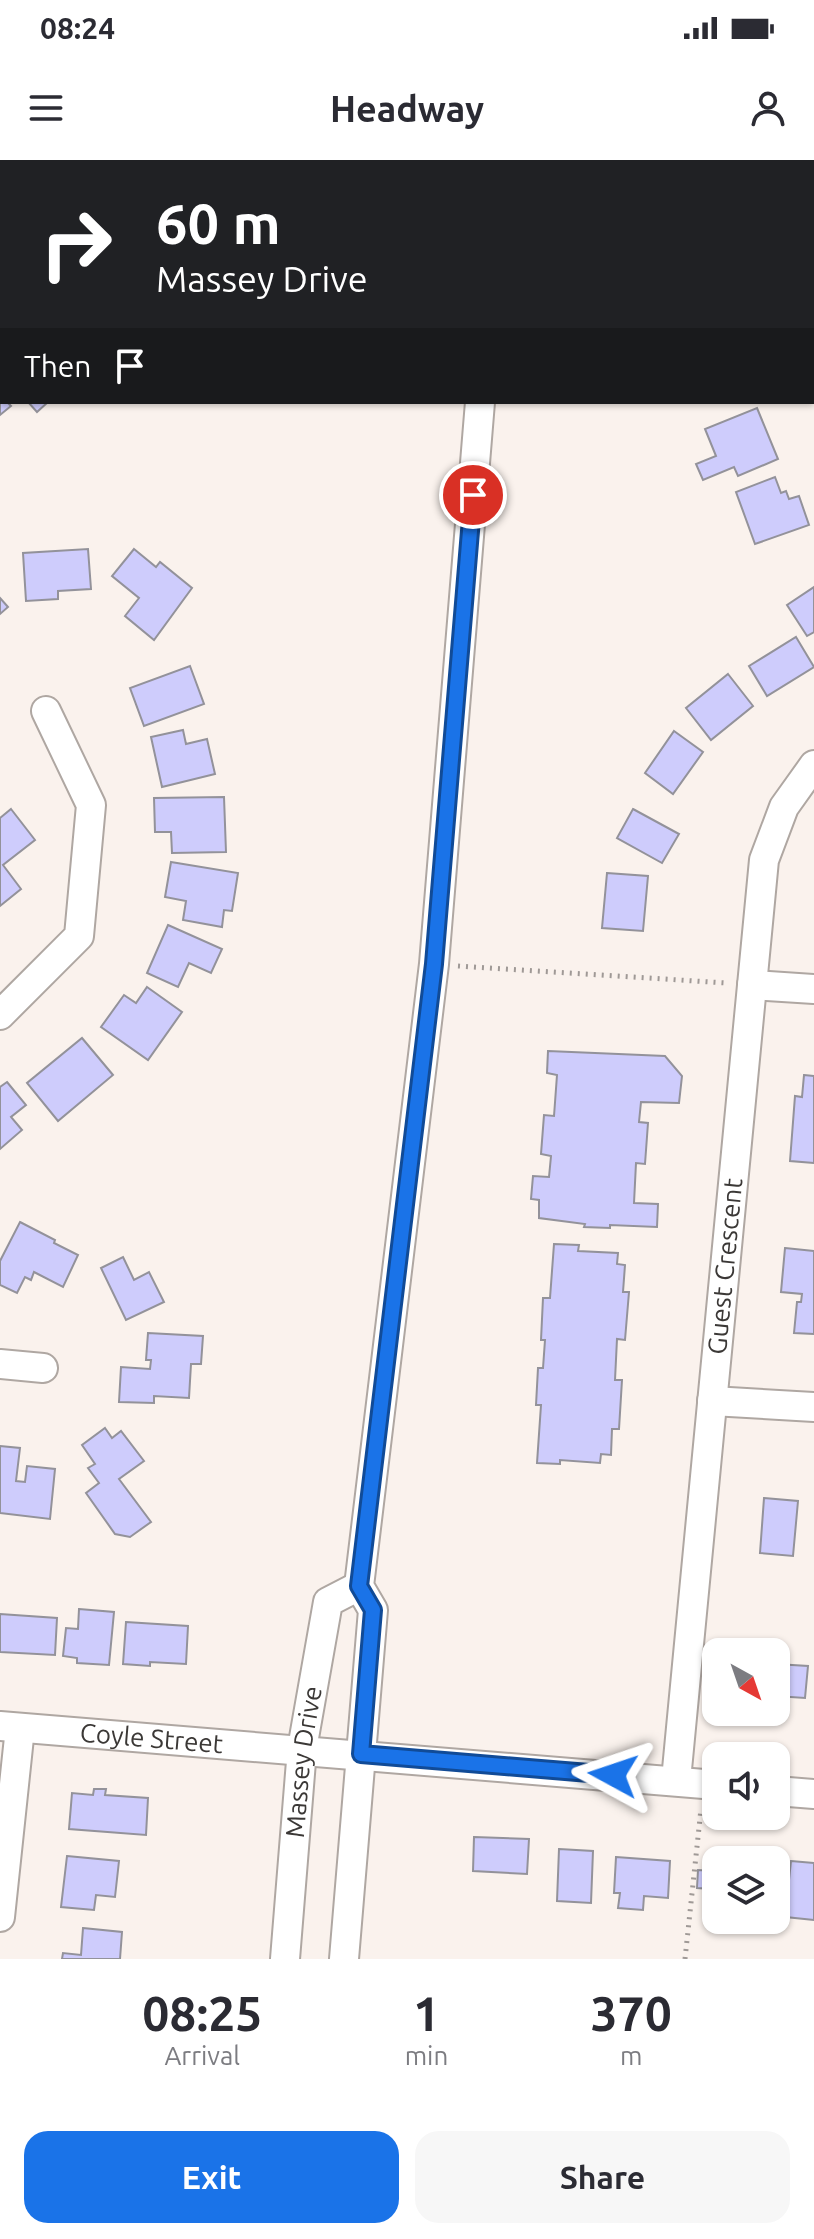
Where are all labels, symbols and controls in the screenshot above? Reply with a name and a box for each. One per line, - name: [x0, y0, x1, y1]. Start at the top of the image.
- text: 08:24: [40, 11, 115, 45]
- icon: menu: [24, 86, 68, 130]
- icon: person: [746, 86, 790, 130]
- text: Headway: [330, 88, 484, 129]
- icon: right: [24, 192, 128, 296]
- text: 60 m: [156, 192, 281, 255]
- text: Massey Drive: [156, 258, 368, 299]
- icon: arrive: [108, 344, 152, 388]
- text: Then: [24, 349, 92, 383]
- pin: [439, 461, 507, 529]
- icon: arrive: [451, 473, 495, 517]
- street label: Guest Crescent: [702, 1177, 747, 1356]
- north arrow: [702, 1638, 790, 1726]
- map controls: [702, 1638, 790, 1934]
- street label: Massey Drive: [280, 1684, 327, 1839]
- street label: Coyle Street: [79, 1718, 224, 1758]
- position arrow: [571, 1733, 655, 1817]
- button: sound: [702, 1742, 790, 1830]
- button: layers: [702, 1846, 790, 1934]
- text: 08:25: [142, 1986, 262, 2040]
- text: 1: [413, 1986, 440, 2040]
- text: 370: [591, 1986, 672, 2040]
- text: Arrival: [164, 2041, 240, 2070]
- text: min: [405, 2041, 448, 2070]
- text: m: [620, 2041, 642, 2070]
- button: Exit: [24, 2131, 399, 2223]
- button: Share: [415, 2131, 790, 2223]

